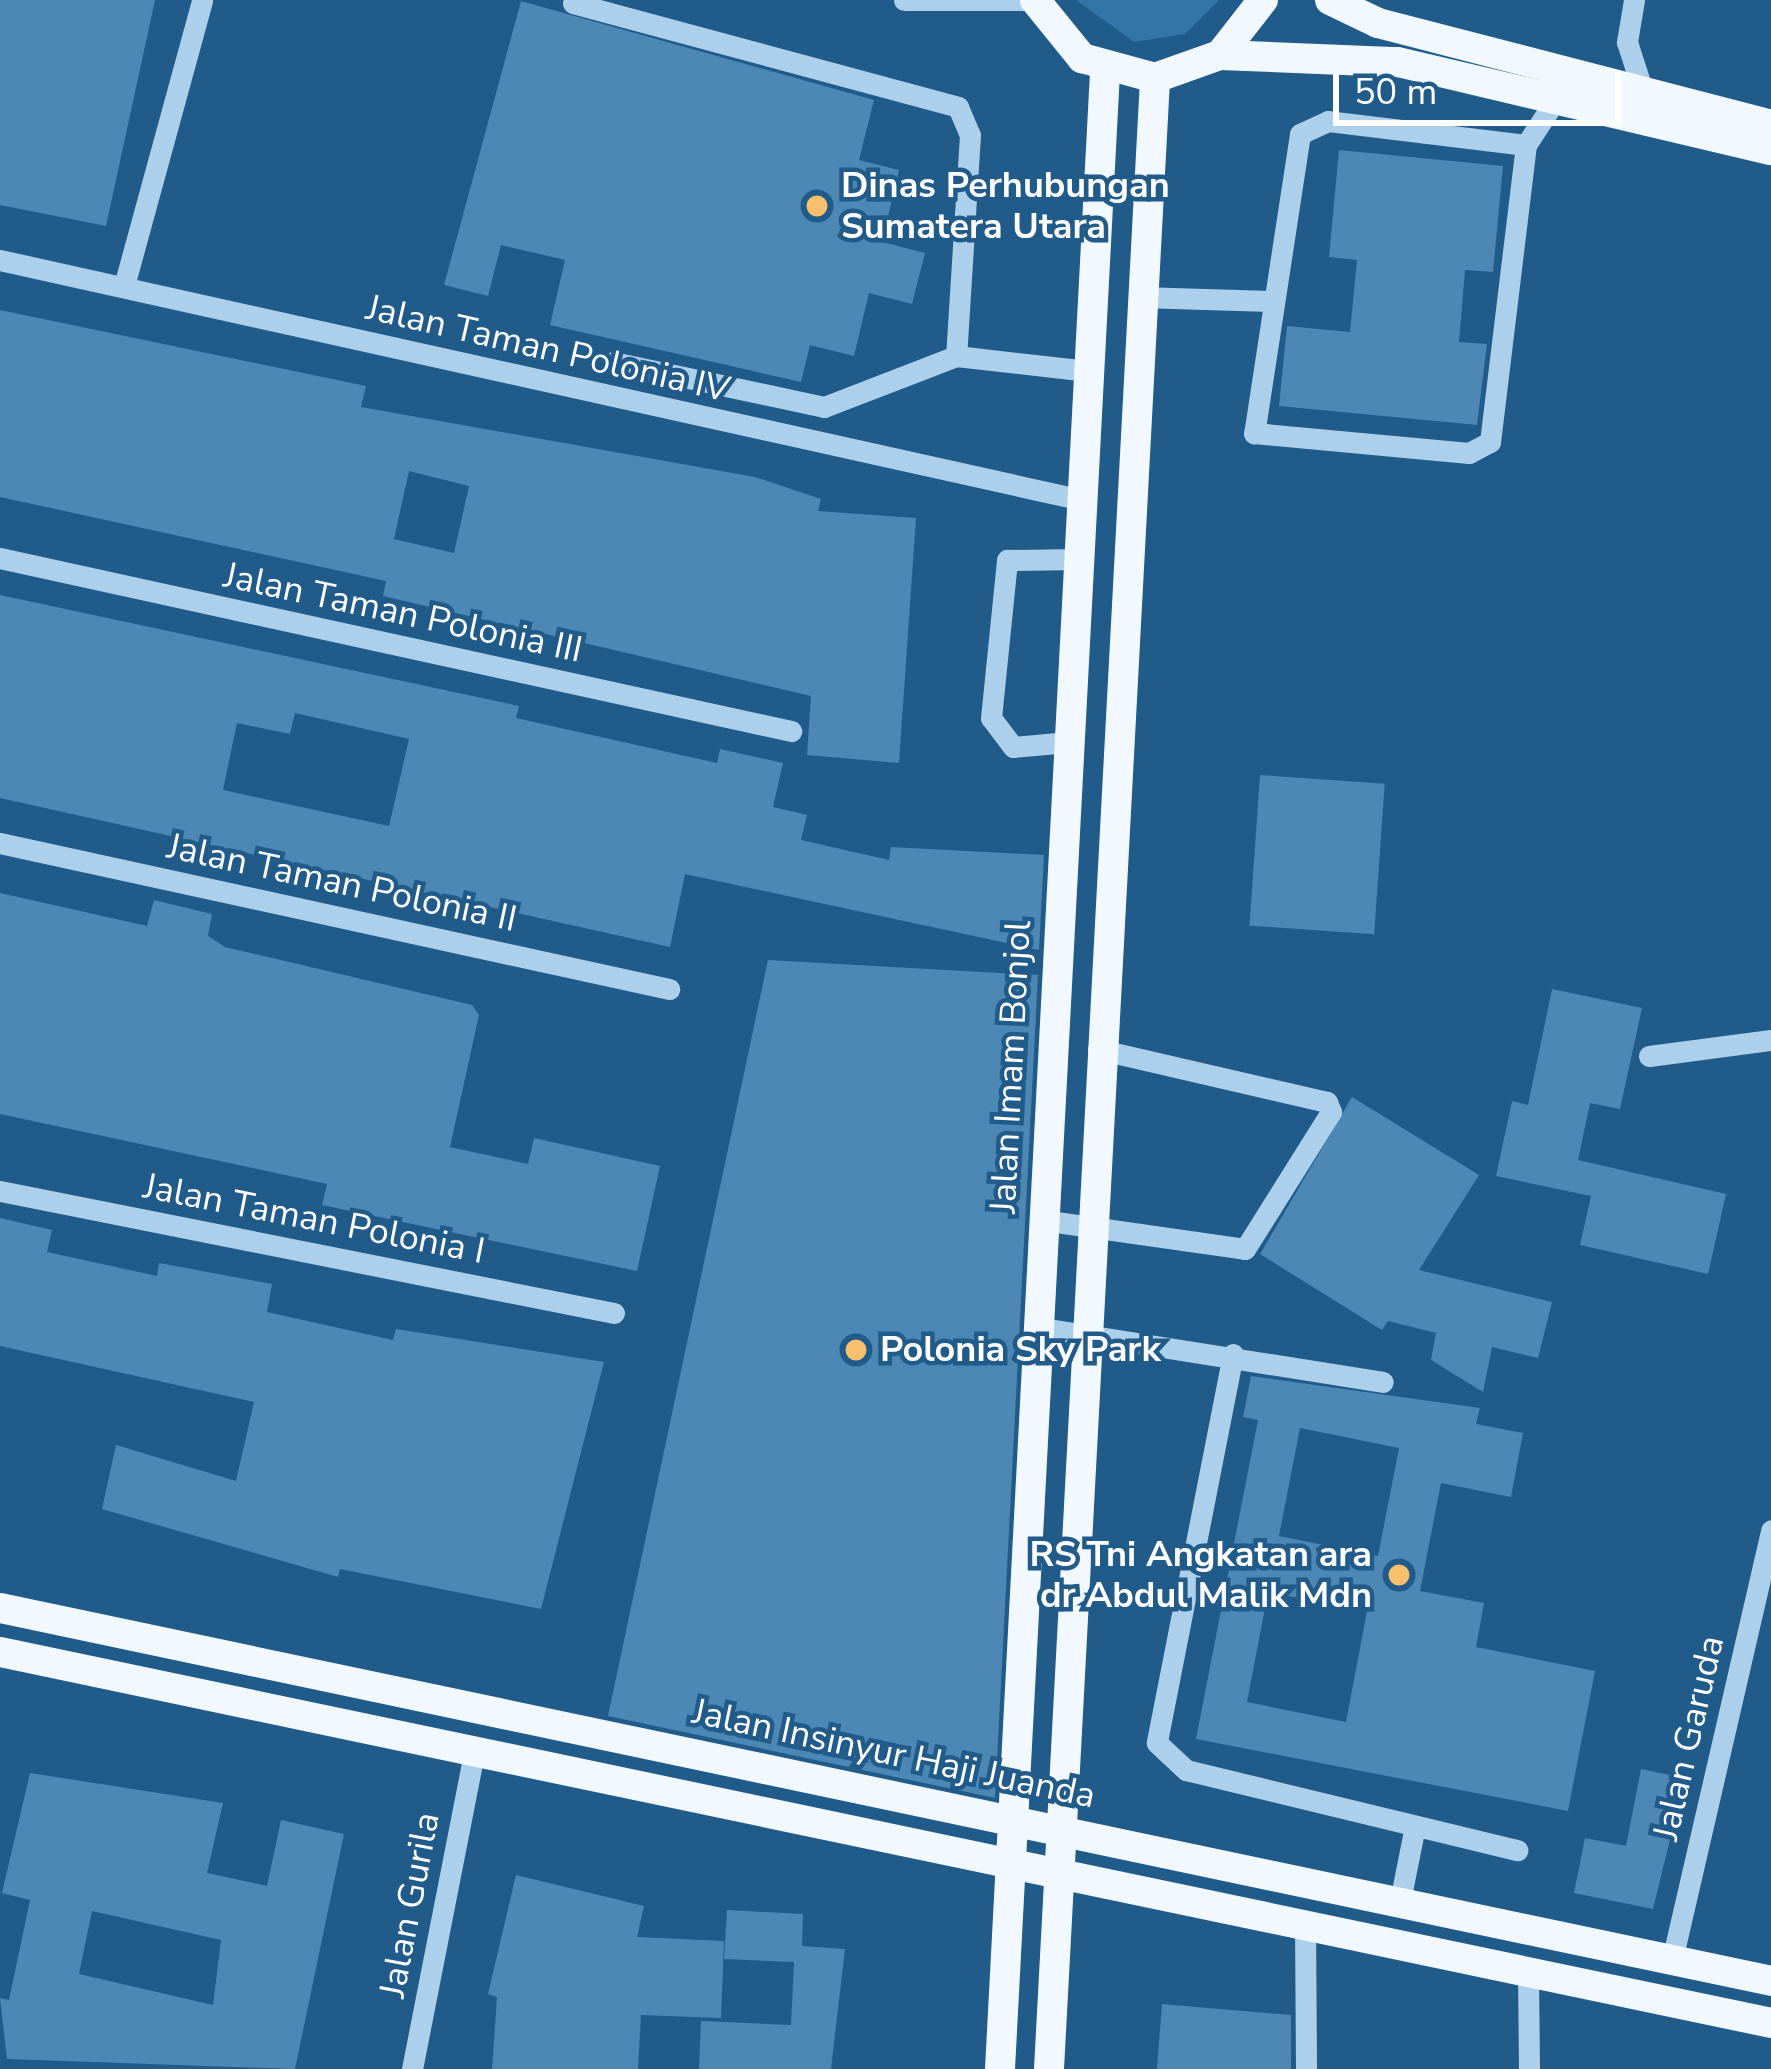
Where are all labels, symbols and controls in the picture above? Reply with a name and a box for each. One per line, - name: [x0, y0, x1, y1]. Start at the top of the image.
- scale bar: [1339, 48, 1627, 122]
- text: 50 m: [1354, 68, 1437, 117]
- place label: Dinas Perhubungan Sumatera Utara: [841, 163, 1170, 248]
- marker: Dinas Perhubungan Sumatera Utara: [804, 193, 830, 219]
- street label: Jalan Taman Polonia IV: [362, 286, 734, 412]
- street label: Jalan Taman Polonia III: [220, 554, 586, 672]
- street label: Jalan Taman Polonia II: [163, 825, 521, 941]
- street label: Jalan Imam Bonjol: [982, 919, 1040, 1215]
- street label: Jalan Taman Polonia I: [140, 1165, 488, 1273]
- place label: Polonia Sky Park: [880, 1328, 1161, 1372]
- marker: Polonia Sky Park: [843, 1337, 869, 1363]
- place label: RS Tni Angkatan ara dr Abdul Malik Mdn: [1029, 1532, 1372, 1617]
- marker: RS Tni Angkatan ara dr Abdul Malik Mdn: [1383, 1559, 1415, 1591]
- street label: Jalan Garuda: [1644, 1632, 1734, 1844]
- street label: Jalan Insinyur Haji Juanda: [689, 1690, 1099, 1818]
- street label: Jalan Gurila: [371, 1809, 449, 2001]

